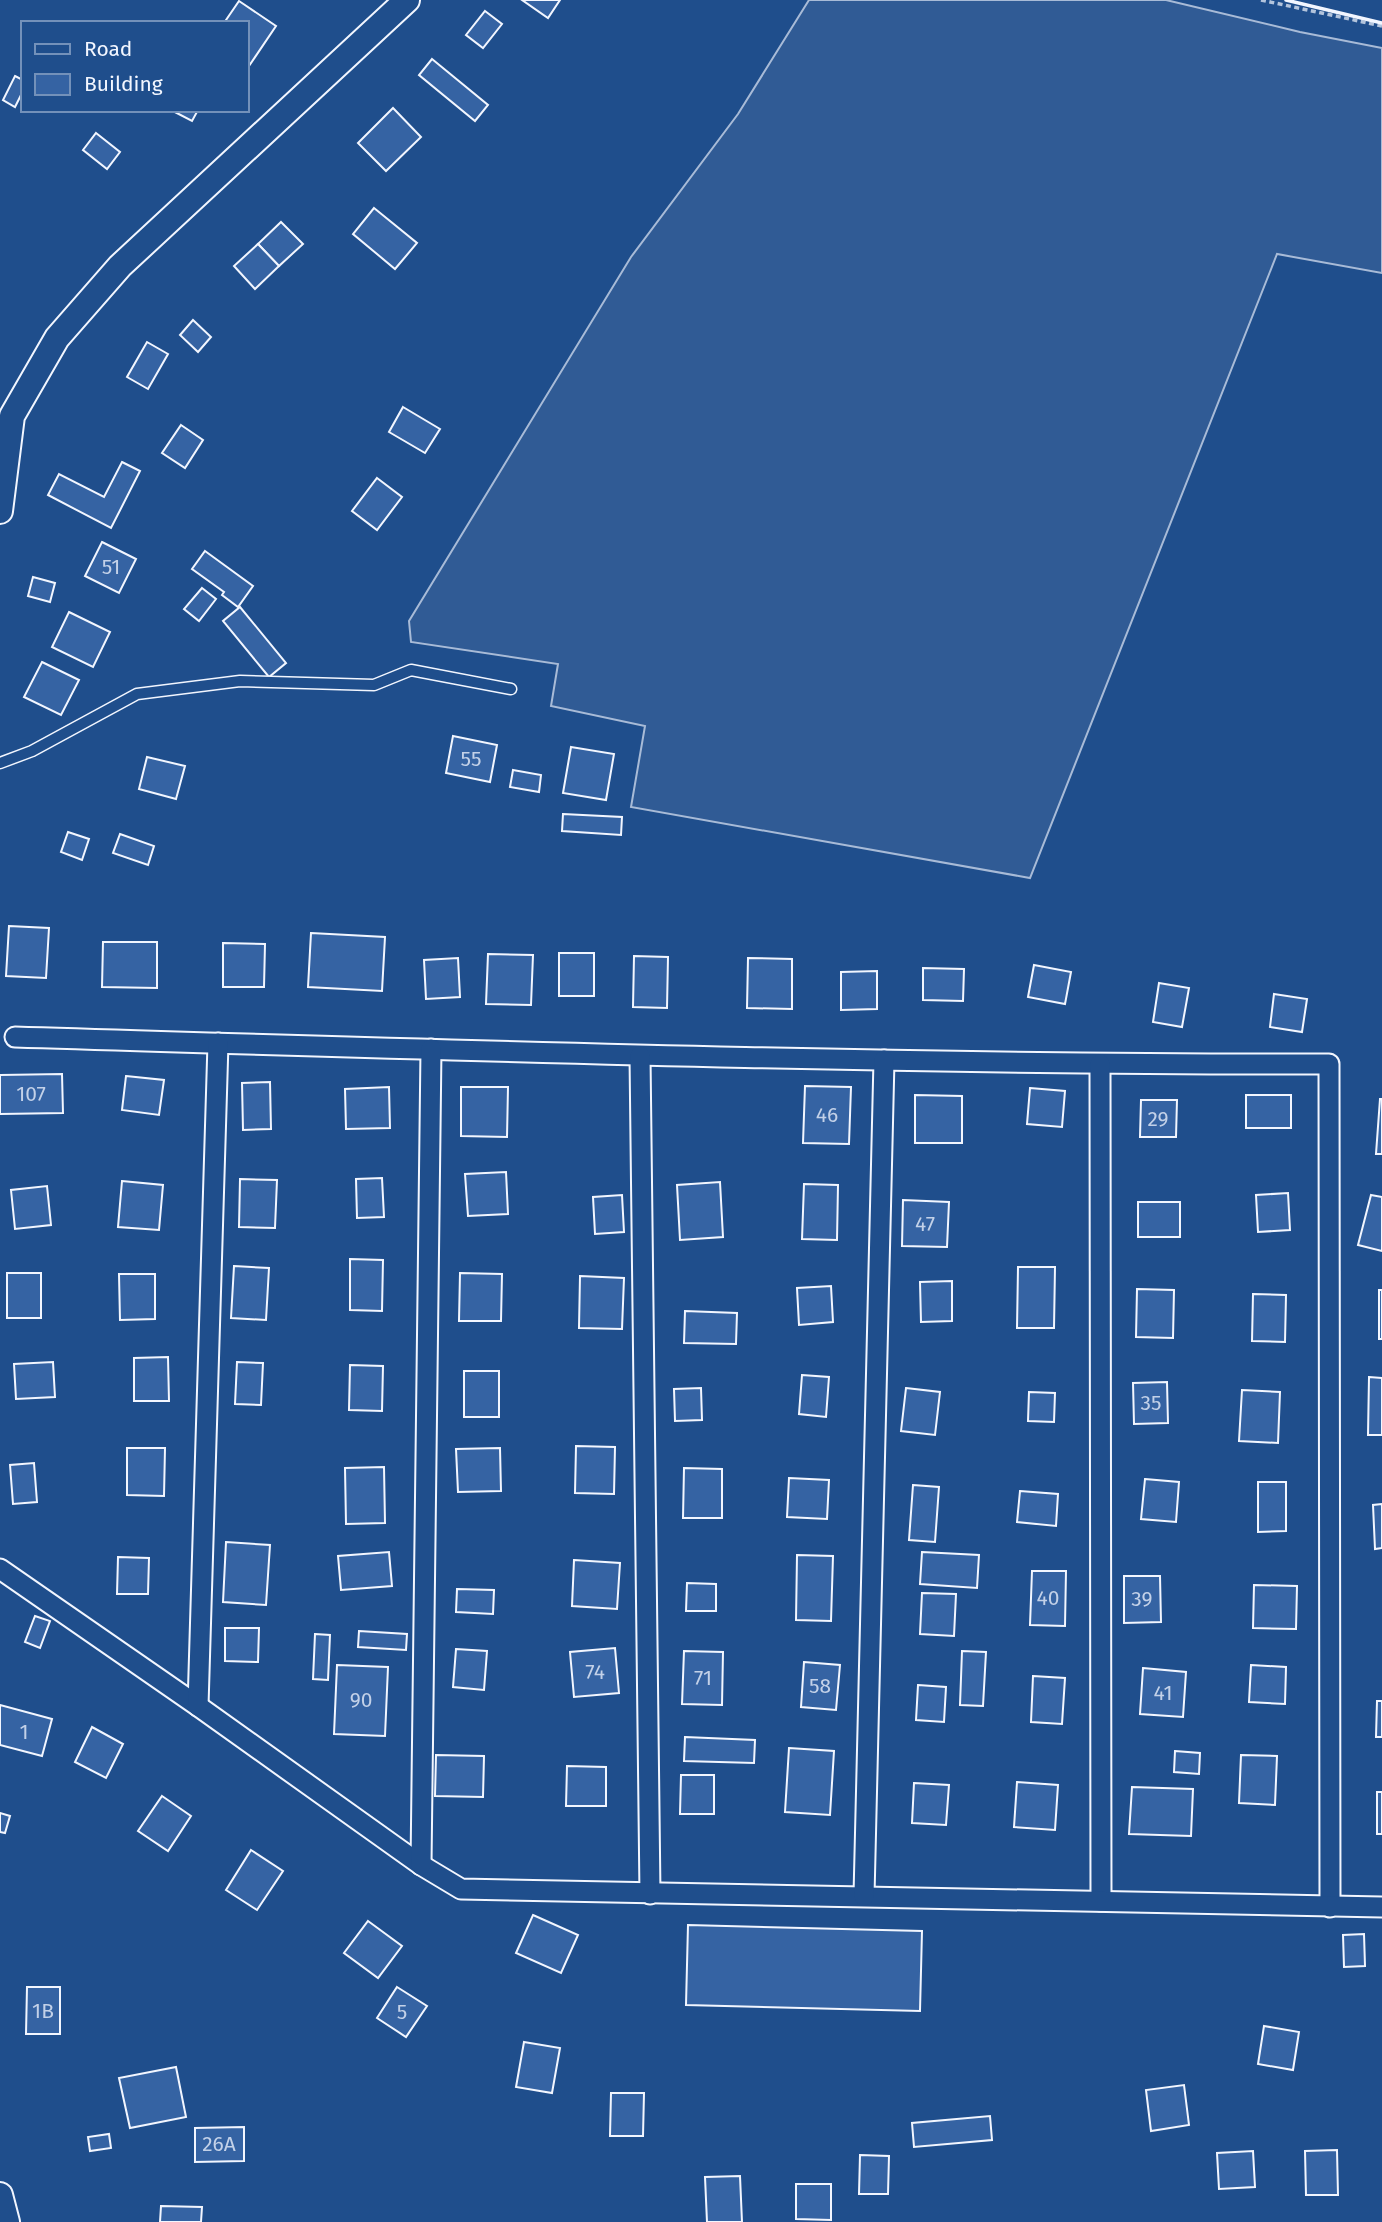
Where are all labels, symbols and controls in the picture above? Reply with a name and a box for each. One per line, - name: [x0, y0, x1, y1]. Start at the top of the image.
- legend: [21, 21, 248, 112]
- text: Road: [84, 36, 132, 62]
- text: Building: [84, 71, 163, 97]
- house number: 51: [102, 554, 120, 580]
- house number: 55: [461, 746, 481, 772]
- house number: 107: [16, 1081, 46, 1107]
- house number: 46: [816, 1102, 838, 1128]
- house number: 29: [1147, 1106, 1169, 1132]
- house number: 47: [915, 1211, 935, 1237]
- house number: 35: [1141, 1390, 1162, 1416]
- house number: 40: [1037, 1585, 1059, 1611]
- house number: 39: [1131, 1586, 1153, 1612]
- house number: 74: [585, 1659, 605, 1685]
- house number: 71: [694, 1665, 712, 1691]
- house number: 58: [809, 1673, 831, 1699]
- house number: 41: [1153, 1680, 1173, 1706]
- house number: 90: [350, 1687, 372, 1713]
- house number: 1: [19, 1719, 29, 1745]
- house number: 1В: [32, 1998, 54, 2024]
- house number: 5: [397, 1999, 407, 2025]
- house number: 26А: [202, 2131, 236, 2157]

